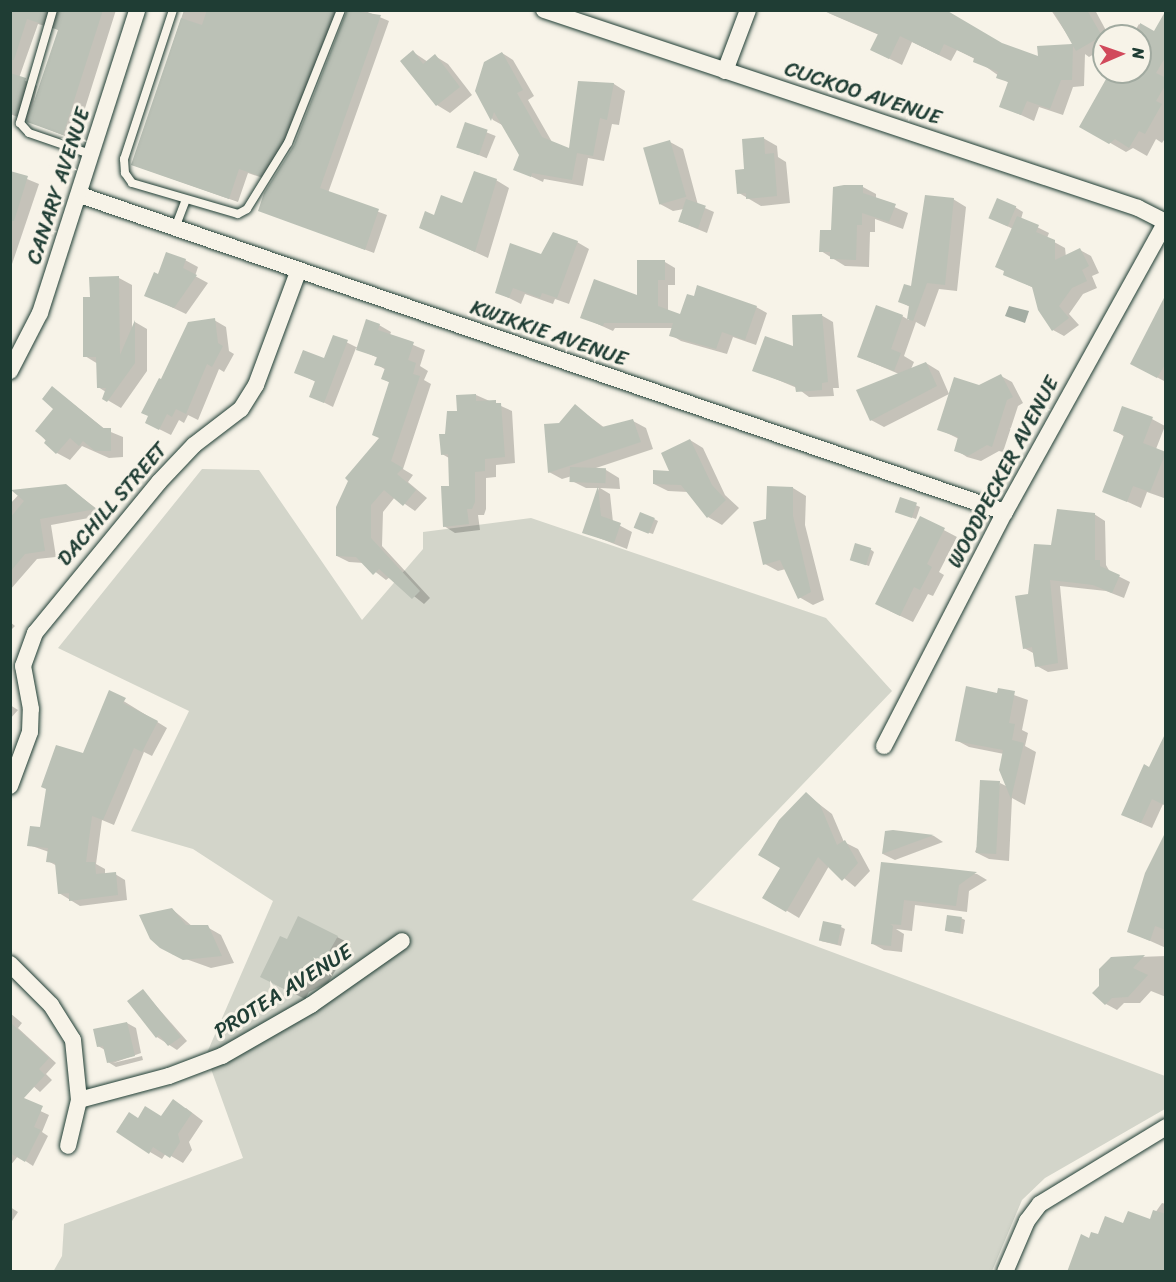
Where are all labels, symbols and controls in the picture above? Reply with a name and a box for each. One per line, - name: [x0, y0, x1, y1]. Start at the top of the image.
- north arrow: [1092, 24, 1152, 84]
- text: N: [1124, 47, 1153, 59]
- street label: CUCKOO AVENUE: [782, 56, 944, 130]
- street label: CANARY AVENUE: [21, 105, 95, 267]
- street label: KWIKKIE AVENUE: [467, 294, 631, 372]
- street label: WOODPECKER AVENUE: [942, 372, 1064, 572]
- street label: DACHILL STREET: [51, 436, 173, 572]
- street label: PROTEA AVENUE: [209, 938, 357, 1044]

